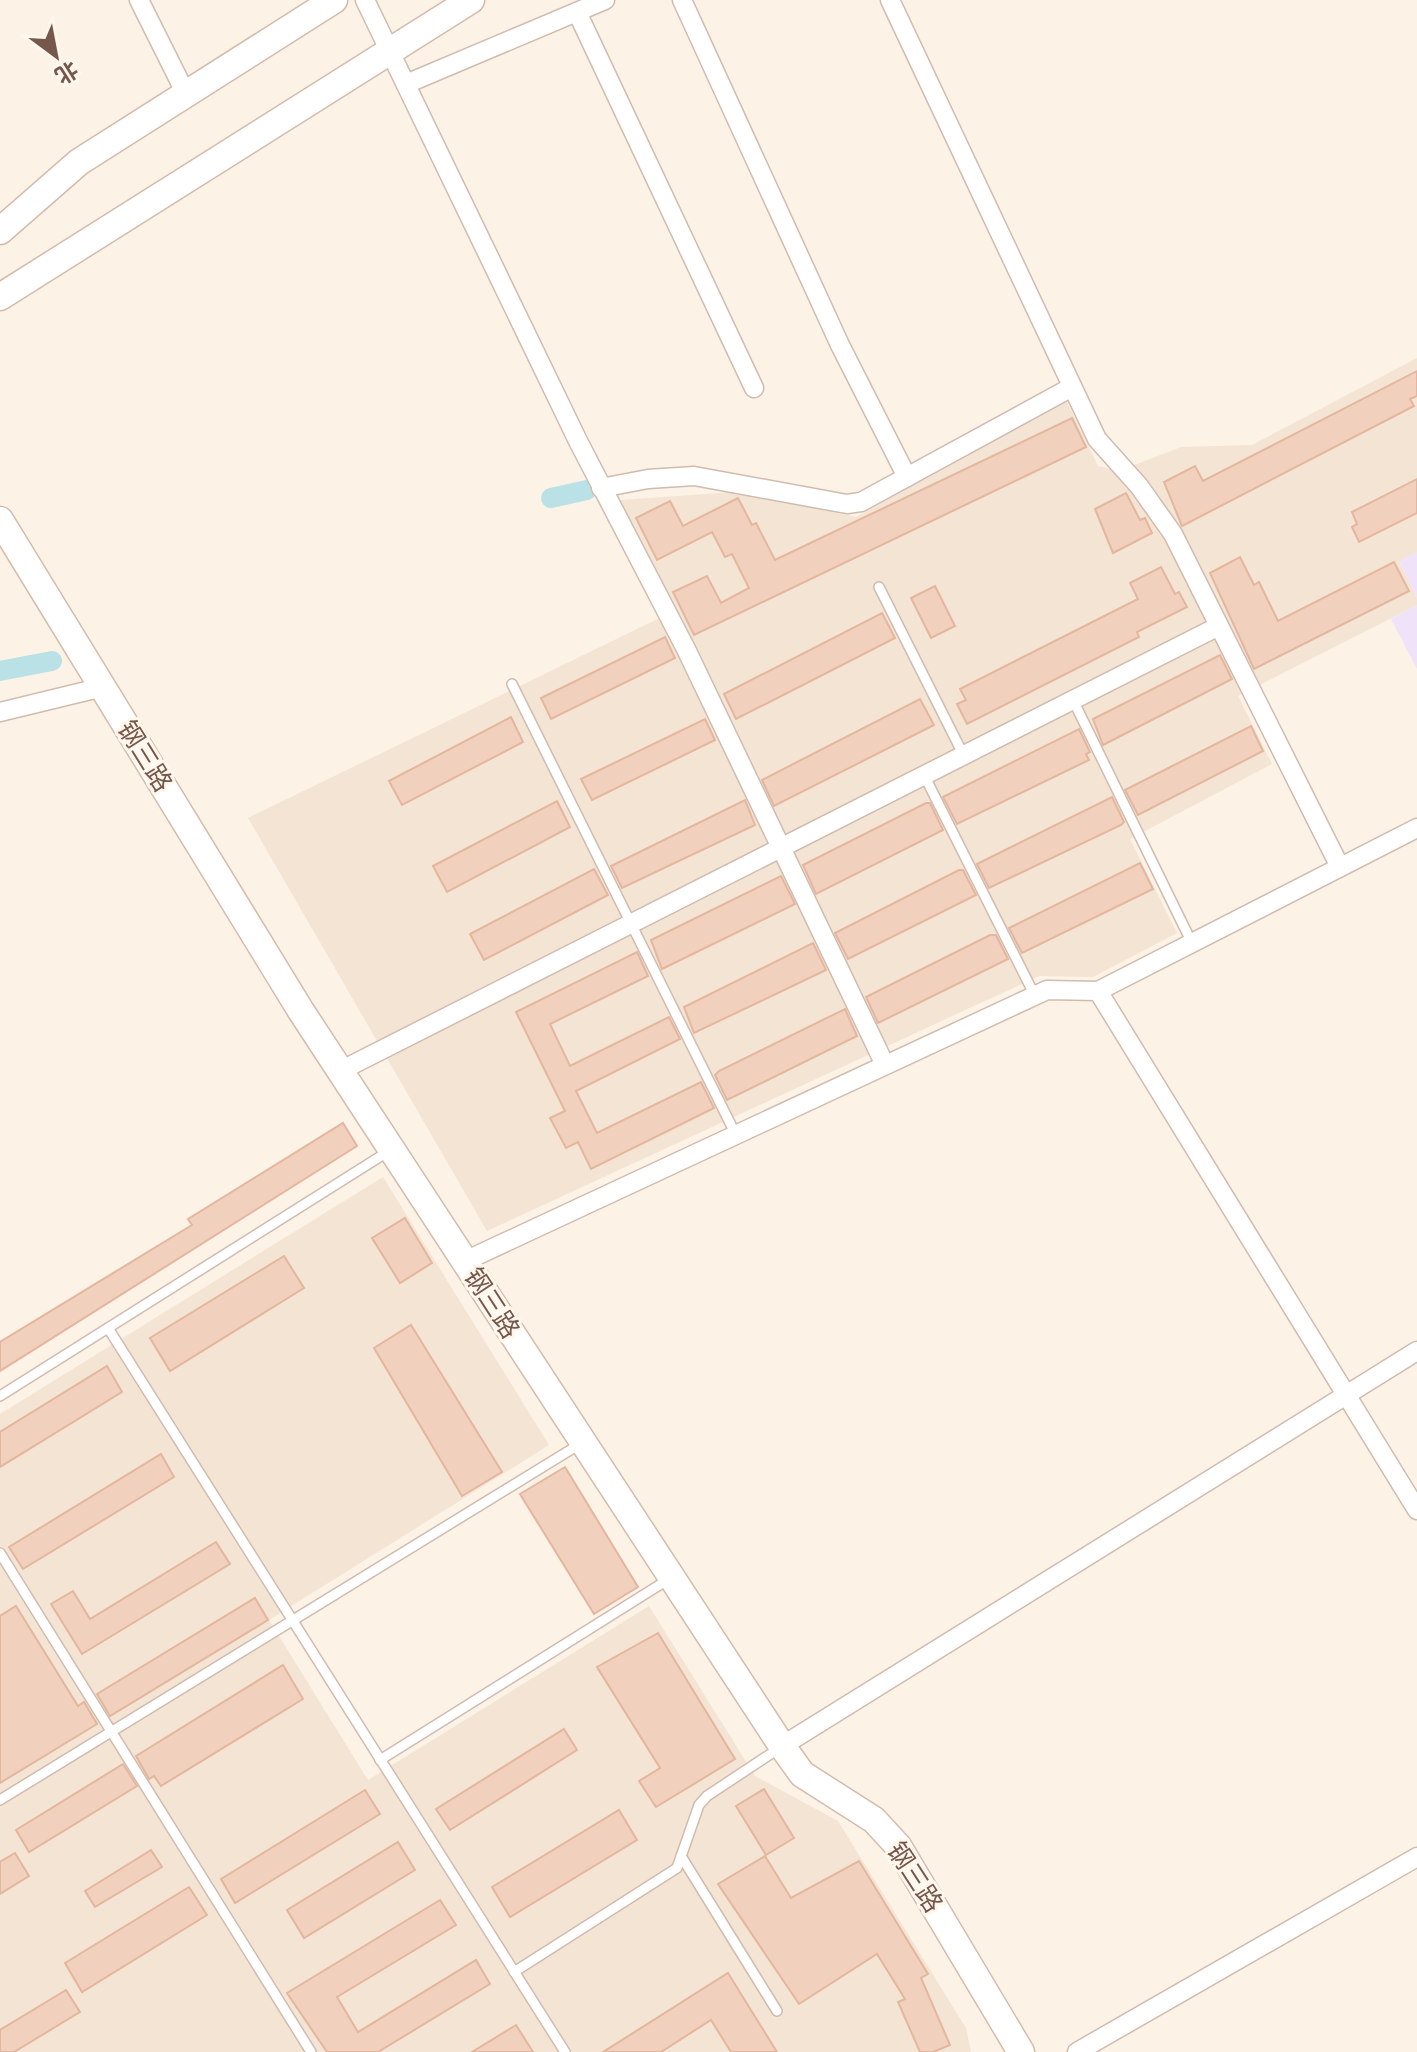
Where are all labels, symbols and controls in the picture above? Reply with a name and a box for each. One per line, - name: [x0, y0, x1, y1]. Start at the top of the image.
- north arrow: [16, 16, 96, 96]
- text: 北: [51, 57, 83, 91]
- street label: 钢三路: [112, 714, 180, 796]
- street label: 钢三路: [459, 1261, 528, 1343]
- street label: 钢三路: [882, 1835, 951, 1917]

